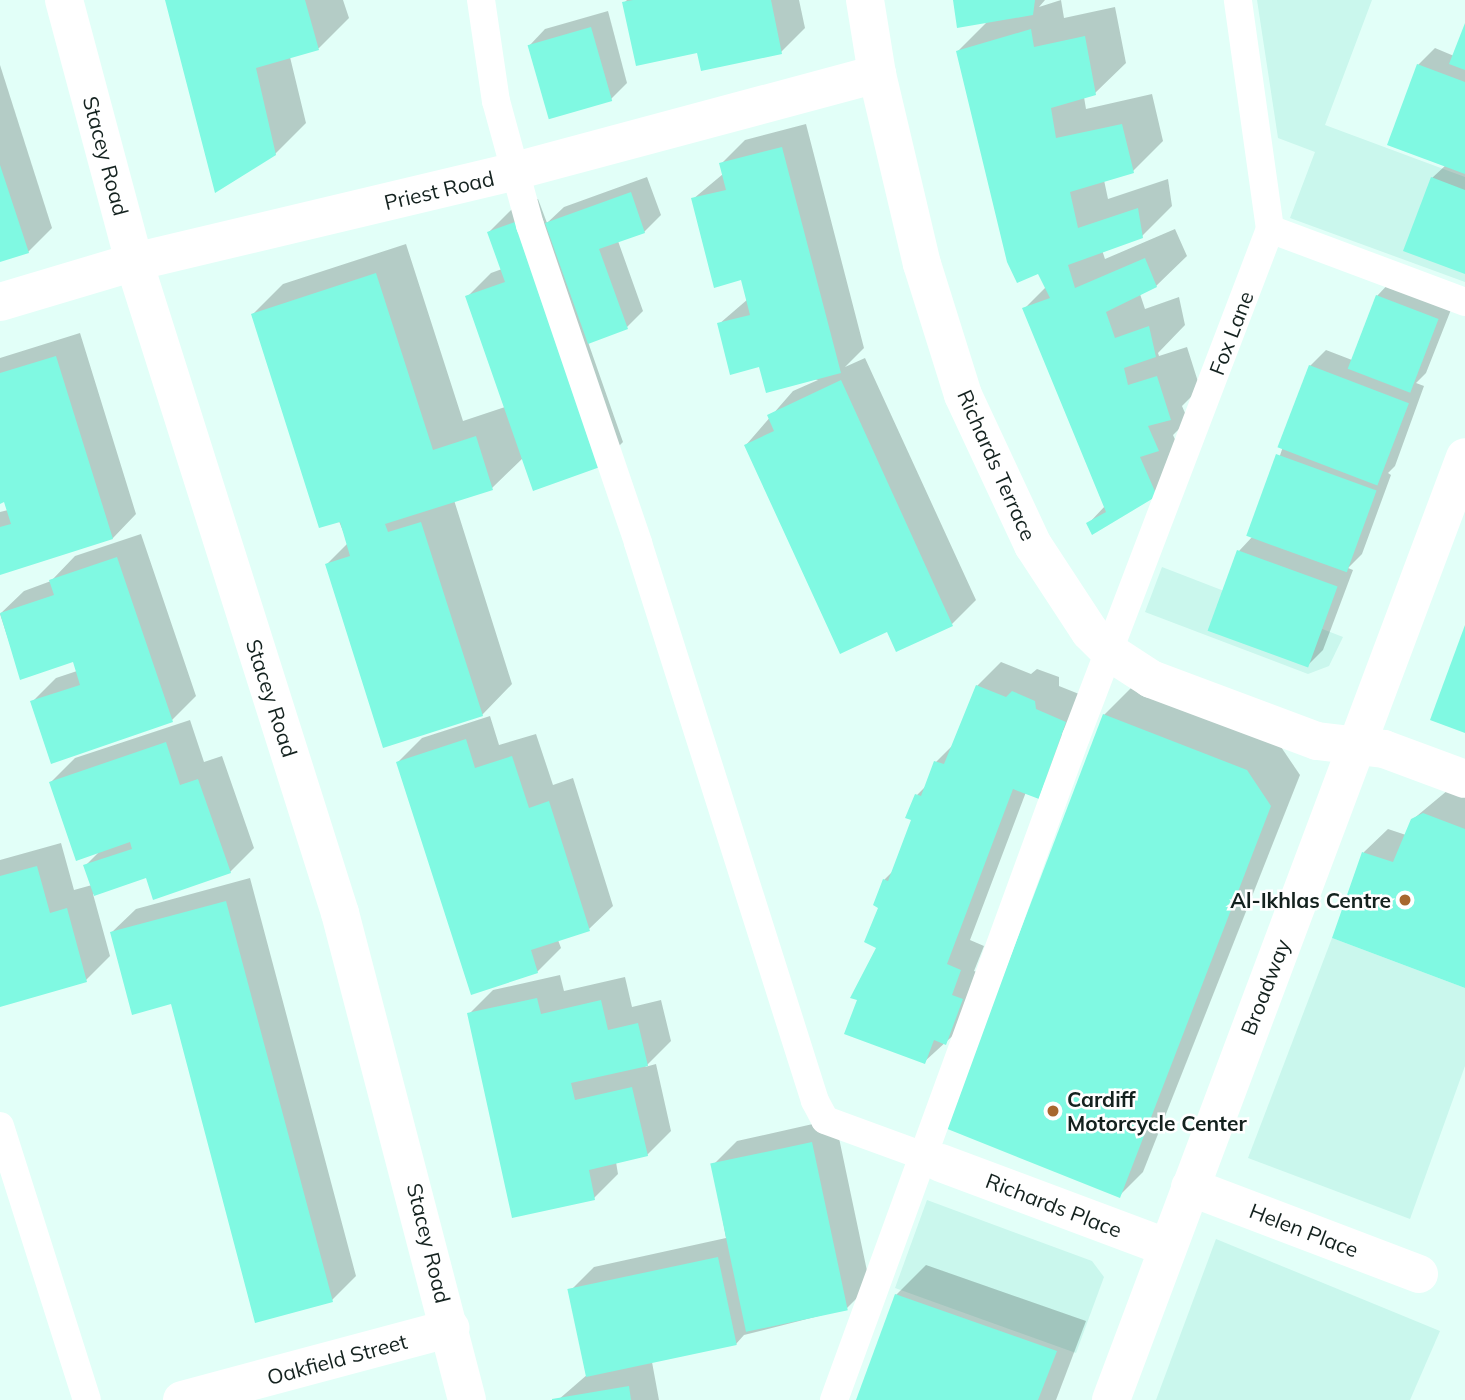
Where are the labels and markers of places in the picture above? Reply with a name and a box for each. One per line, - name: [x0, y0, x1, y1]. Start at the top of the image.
- place label: Al-Ikhlas Centre: [1230, 887, 1391, 913]
- marker: Al-Ikhlas Centre: [1397, 892, 1413, 908]
- place label: Cardiff Motorcycle Center: [1067, 1086, 1247, 1136]
- marker: Cardiff Motorcycle Center: [1045, 1103, 1061, 1119]

